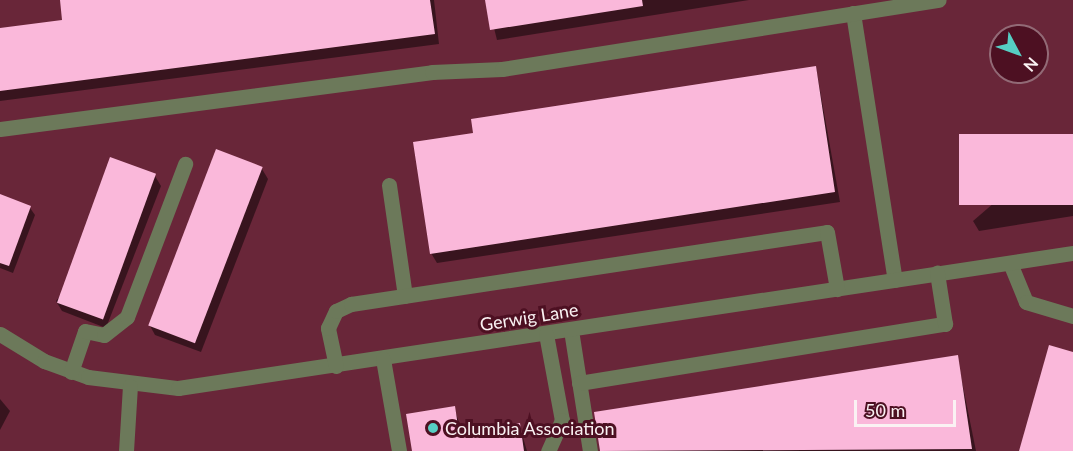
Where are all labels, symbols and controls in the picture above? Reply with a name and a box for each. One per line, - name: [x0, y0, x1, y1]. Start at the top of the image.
- north arrow: [989, 24, 1049, 84]
- text: N: [1020, 54, 1043, 76]
- street label: Gerwig Lane: [478, 299, 580, 335]
- scale bar: [857, 388, 959, 426]
- text: 50 m: [865, 399, 905, 421]
- place label: Columbia Association: [445, 417, 615, 439]
- marker: Columbia Association: [426, 421, 440, 435]

